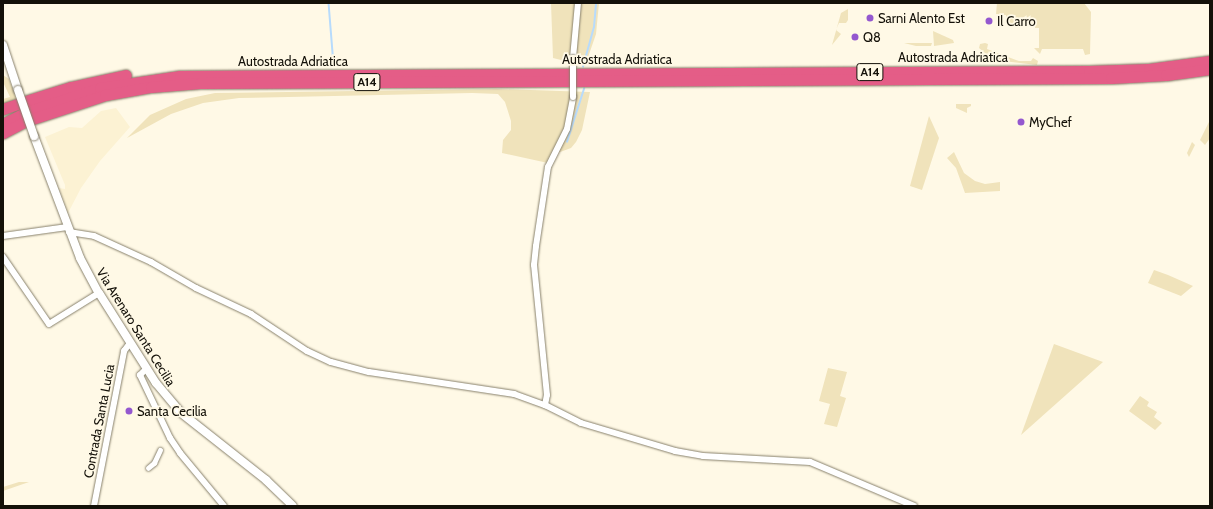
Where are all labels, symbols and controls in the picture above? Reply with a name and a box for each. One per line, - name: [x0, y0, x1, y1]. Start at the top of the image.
- place label: Sarni Alento Est: [878, 10, 965, 26]
- marker: Sarni Alento Est: [865, 13, 875, 23]
- place label: Il Carro: [997, 13, 1036, 29]
- marker: Il Carro: [984, 16, 994, 26]
- place label: Q8: [863, 29, 881, 45]
- marker: Q8: [850, 32, 860, 42]
- street label: Autostrada Adriatica: [898, 49, 1008, 65]
- street label: Autostrada Adriatica: [562, 51, 672, 67]
- street label: Autostrada Adriatica: [238, 53, 348, 69]
- road number: A14: [856, 62, 884, 82]
- road number: A14: [353, 72, 381, 92]
- place label: MyChef: [1029, 114, 1072, 130]
- marker: MyChef: [1016, 117, 1026, 127]
- street label: Via Arenaro Santa Cecilia: [93, 265, 179, 389]
- street label: Contrada Santa Lucia: [80, 363, 118, 479]
- place label: Santa Cecilia: [137, 403, 207, 419]
- marker: Santa Cecilia: [124, 406, 134, 416]

